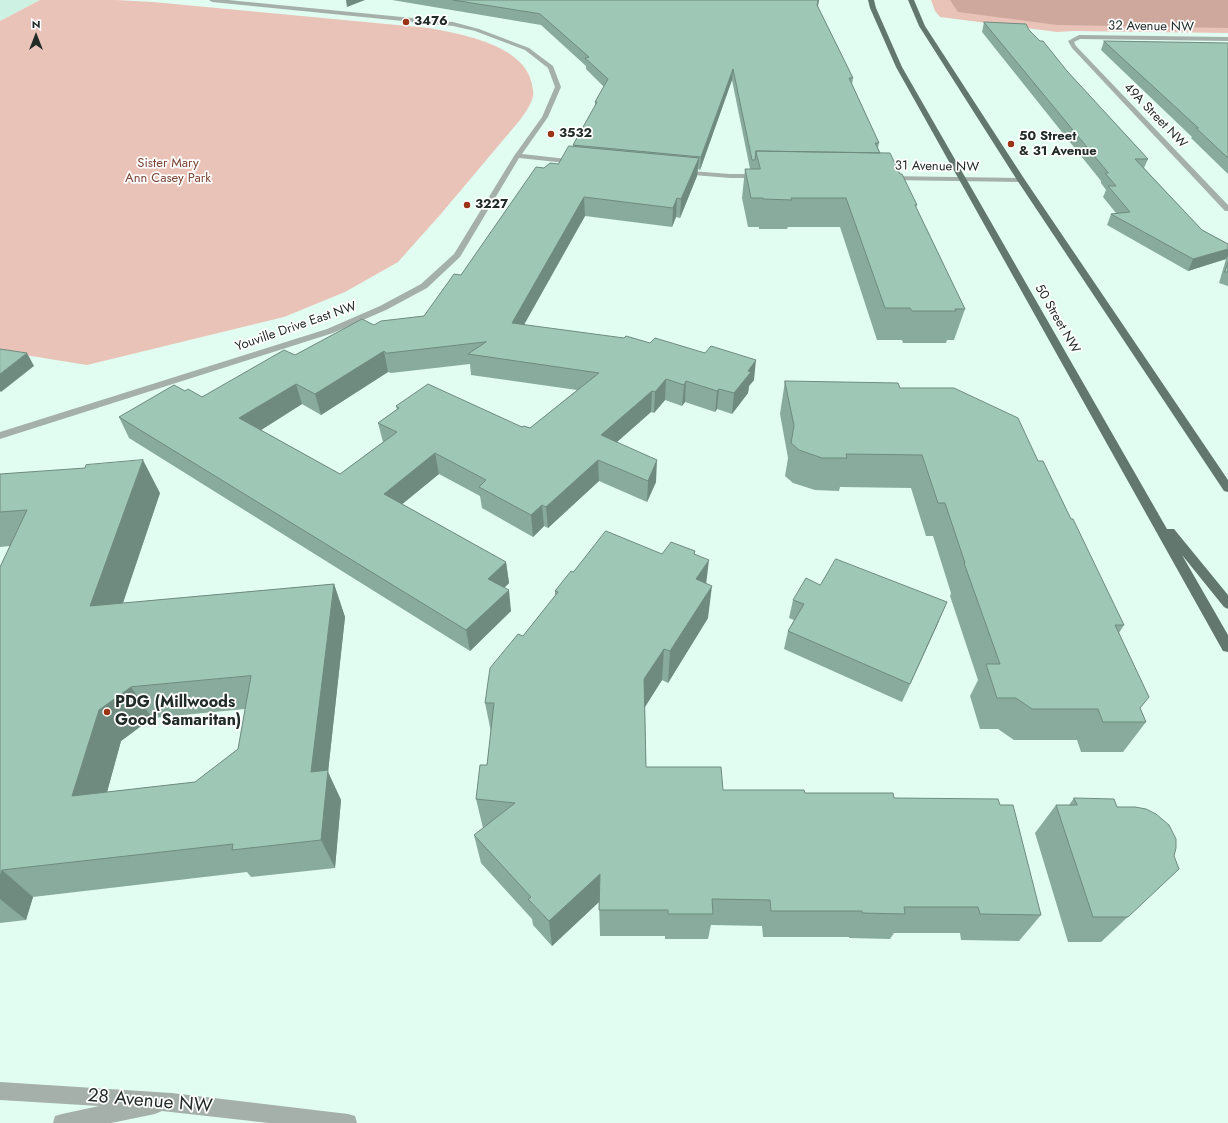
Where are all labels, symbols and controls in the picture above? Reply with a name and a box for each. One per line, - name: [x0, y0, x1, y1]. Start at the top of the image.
- place label: 3476: [414, 14, 448, 30]
- north arrow: [16, 16, 56, 56]
- text: N: [32, 16, 40, 32]
- marker: 3476: [401, 17, 411, 27]
- street label: 32 Avenue NW: [1108, 18, 1194, 36]
- street label: 49A Street NW: [1120, 80, 1190, 152]
- place label: 3532: [559, 126, 592, 142]
- marker: 3532: [546, 129, 556, 139]
- place label: 50 Street & 31 Avenue: [1019, 129, 1097, 160]
- marker: 50 Street & 31 Avenue: [1006, 139, 1016, 149]
- park label: Sister Mary Ann Casey Park: [125, 156, 211, 187]
- street label: 31 Avenue NW: [895, 158, 979, 176]
- place label: 3227: [475, 197, 508, 213]
- marker: 3227: [462, 200, 472, 210]
- street label: 50 Street NW: [1031, 282, 1083, 356]
- street label: Youville Drive East NW: [233, 299, 359, 355]
- place label: PDG (Millwoods Good Samaritan): [115, 693, 241, 731]
- marker: PDG (Millwoods Good Samaritan): [102, 707, 112, 717]
- street label: 28 Avenue NW: [87, 1085, 213, 1119]

